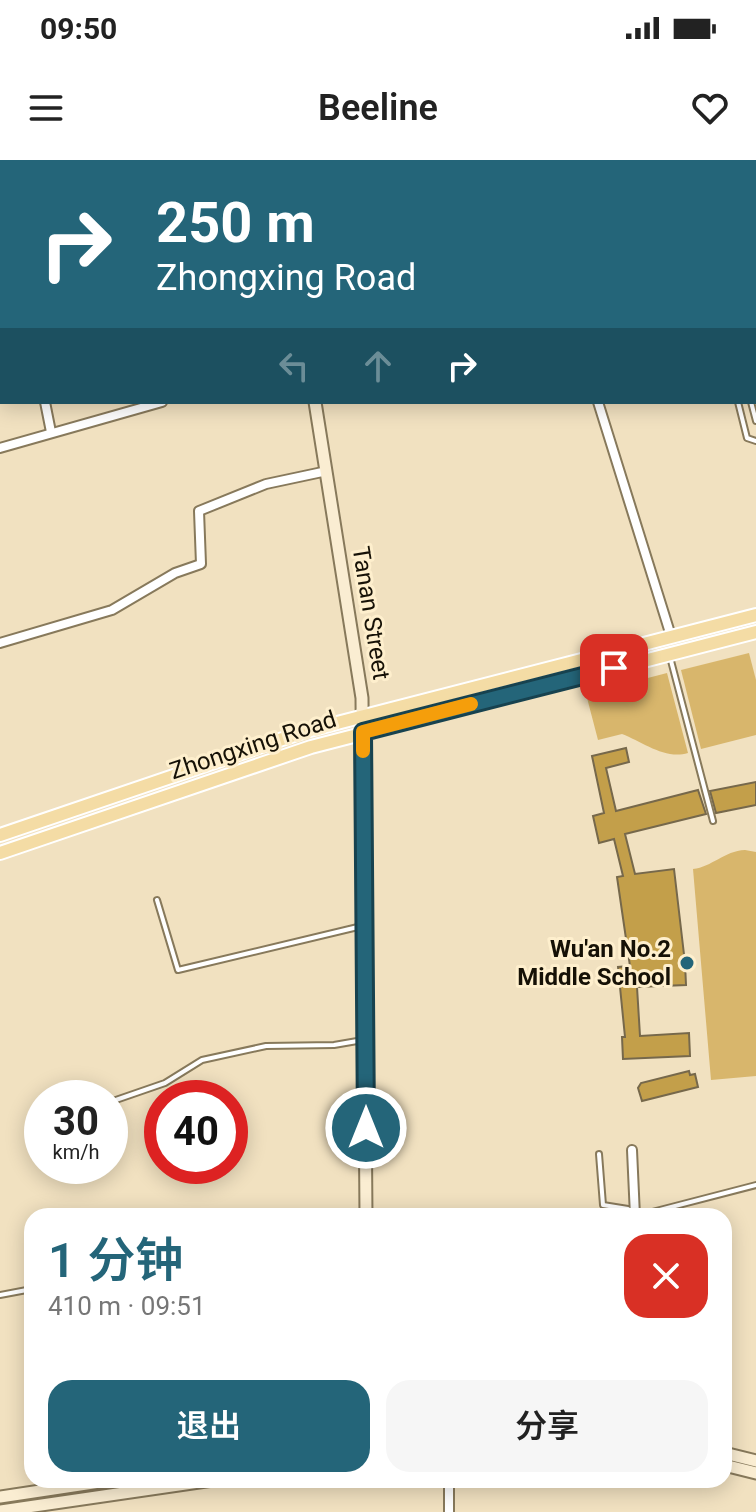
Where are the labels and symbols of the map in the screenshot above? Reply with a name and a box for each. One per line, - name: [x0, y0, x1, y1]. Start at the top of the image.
- street label: Tanan Street: [347, 544, 395, 682]
- pin: [580, 634, 648, 702]
- street label: Zhongxing Road: [166, 705, 340, 785]
- place label: Wu'an No.2 Middle School: [517, 935, 671, 991]
- marker: Wu'an No.2 Middle School: [678, 954, 696, 972]
- speed limit sign: 40: [144, 1080, 248, 1184]
- position arrow: [324, 1086, 408, 1170]

